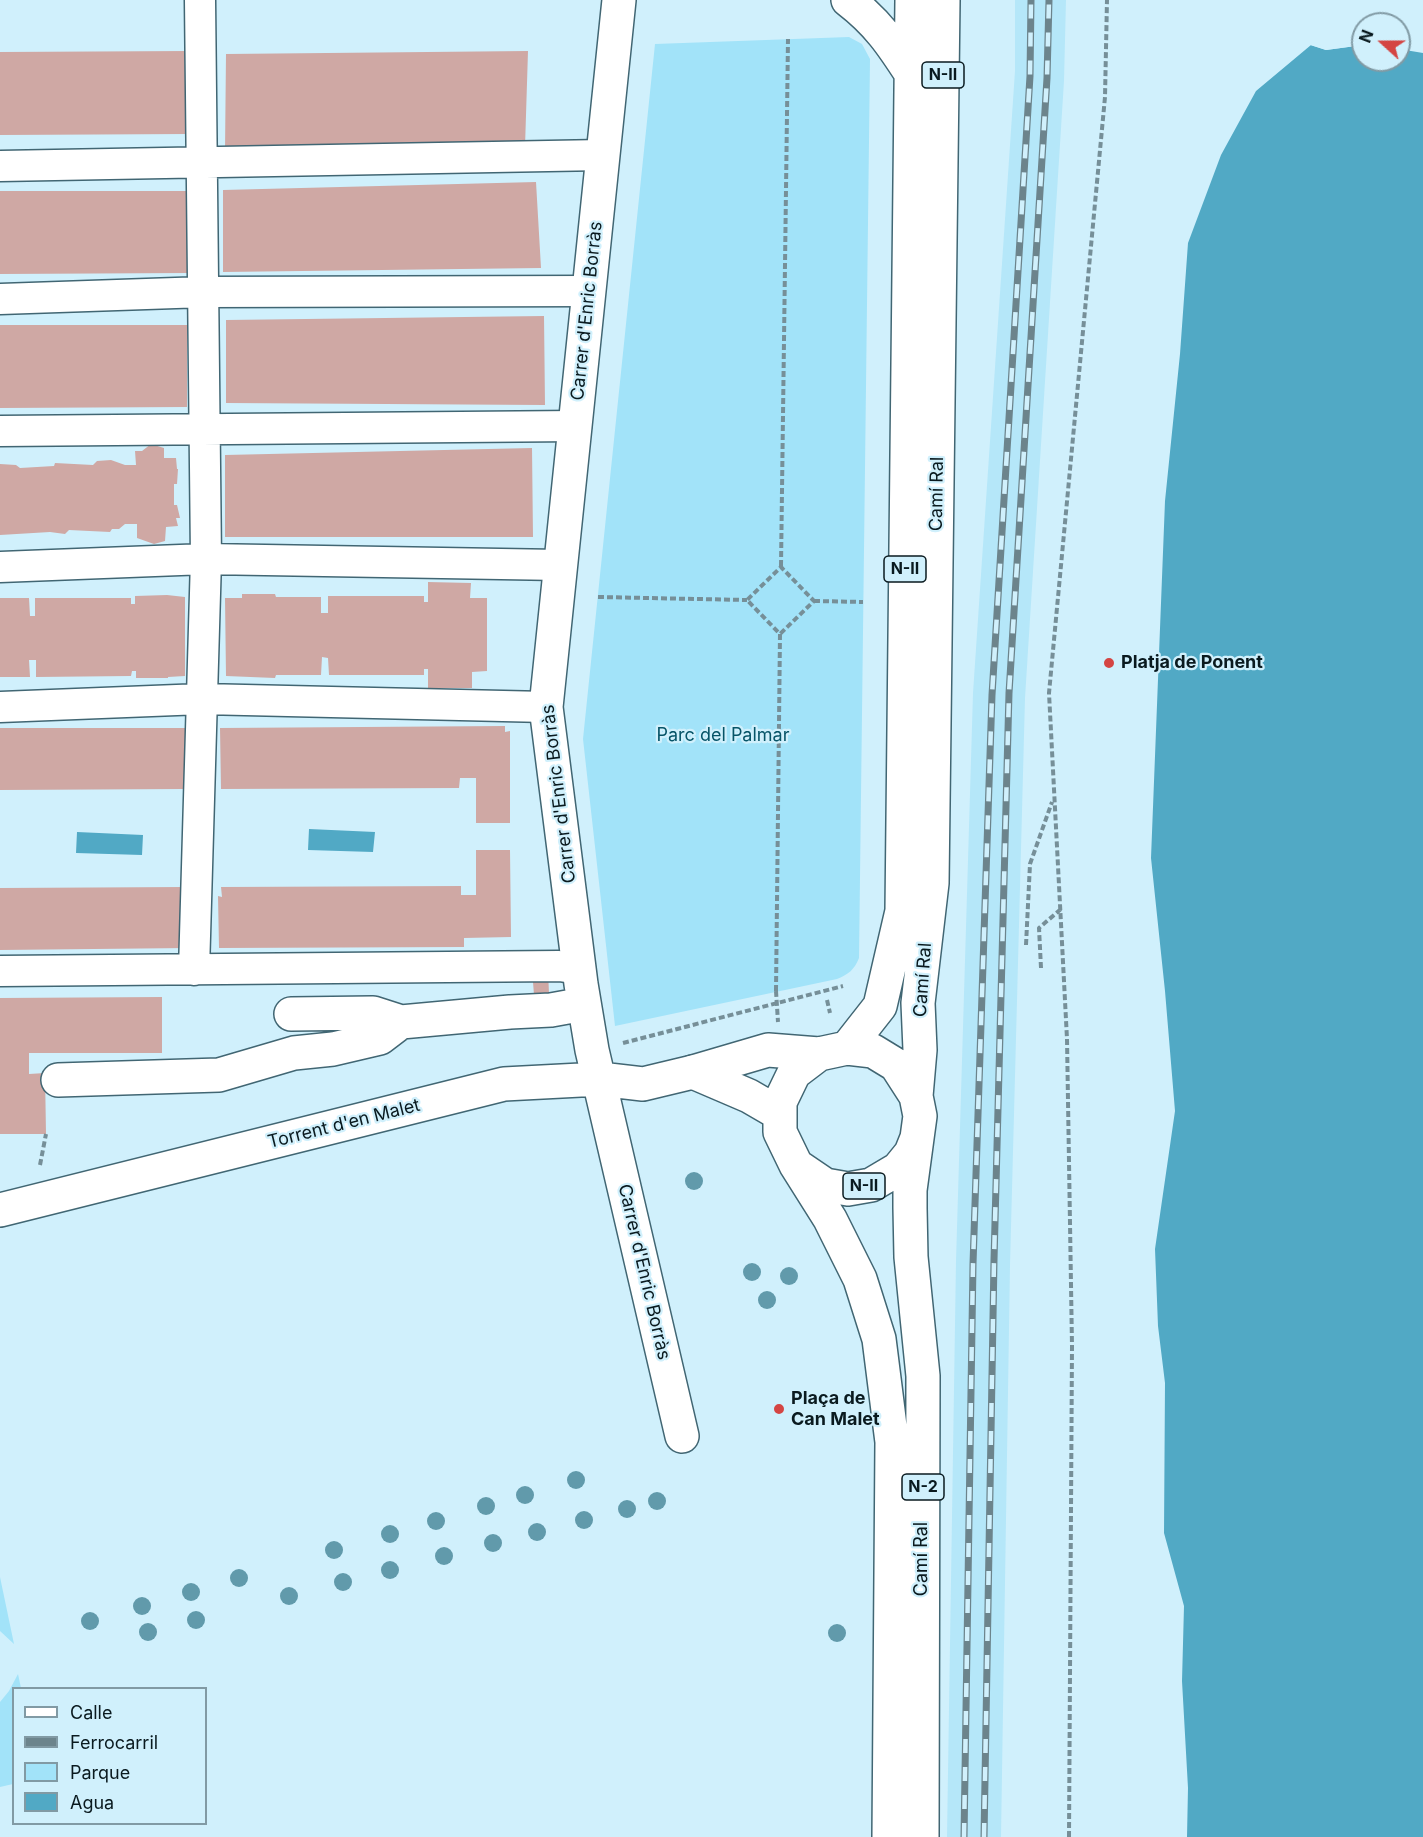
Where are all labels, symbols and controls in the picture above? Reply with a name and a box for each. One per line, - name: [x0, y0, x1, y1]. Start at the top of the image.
- north arrow: [1351, 12, 1411, 72]
- text: N: [1355, 27, 1378, 46]
- road number: N-II: [922, 62, 964, 88]
- street label: Carrer d'Enric Borràs: [567, 220, 607, 402]
- street label: Camí Ral: [926, 457, 948, 531]
- road number: N-II: [884, 556, 926, 582]
- place label: Platja de Ponent: [1121, 652, 1263, 674]
- marker: Platja de Ponent: [1102, 656, 1116, 670]
- street label: Carrer d'Enric Borràs: [537, 703, 581, 885]
- park label: Parc del Palmar: [657, 725, 789, 747]
- street label: Camí Ral: [910, 942, 936, 1018]
- street label: Torrent d'en Malet: [266, 1095, 422, 1153]
- road number: N-II: [843, 1173, 885, 1199]
- street label: Carrer d'Enric Borràs: [613, 1182, 675, 1362]
- place label: Plaça de Can Malet: [791, 1388, 880, 1430]
- marker: Plaça de Can Malet: [772, 1402, 786, 1416]
- road number: N-2: [902, 1474, 944, 1500]
- street label: Camí Ral: [911, 1522, 933, 1596]
- legend: [12, 1687, 207, 1825]
- text: Calle: [70, 1702, 112, 1723]
- text: Ferrocarril: [70, 1732, 158, 1753]
- text: Parque: [70, 1762, 130, 1783]
- text: Agua: [70, 1792, 114, 1813]

